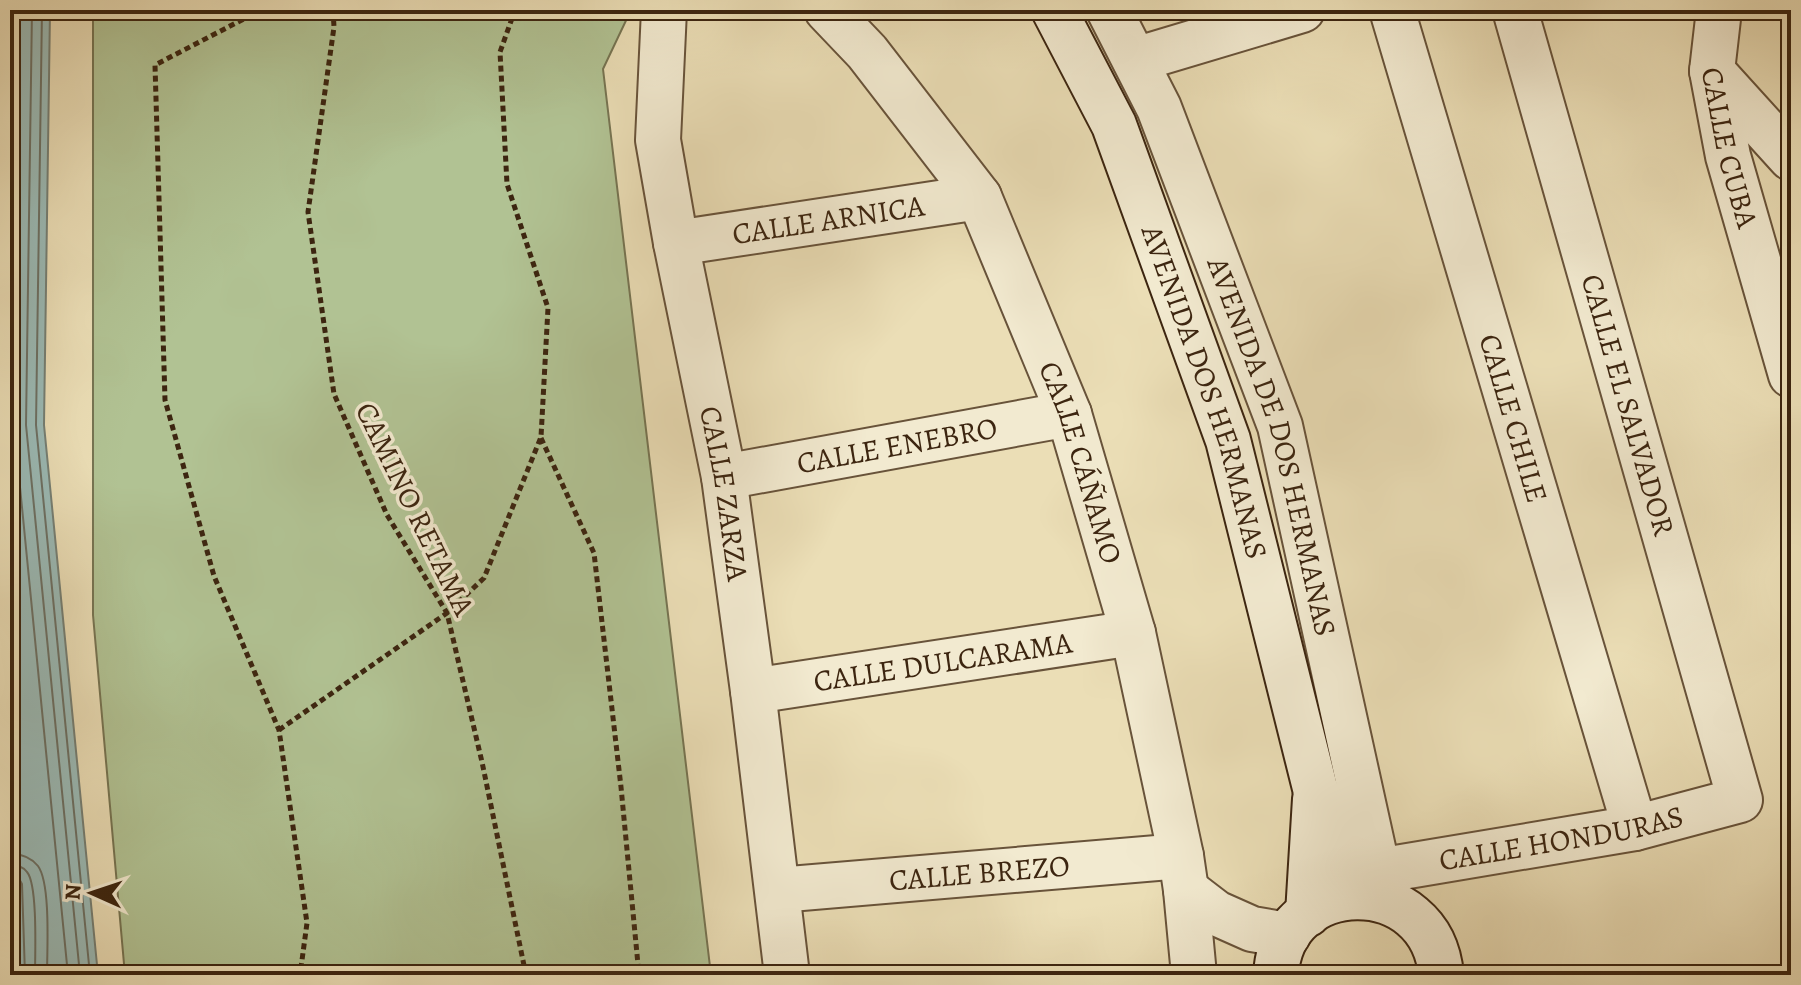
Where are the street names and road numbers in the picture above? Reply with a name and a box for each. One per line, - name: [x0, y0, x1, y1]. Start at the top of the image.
- street label: CALLE CUBA: [1692, 64, 1768, 233]
- street label: CALLE ARNICA: [729, 185, 928, 254]
- street label: AVENIDA DOS HERMANAS: [1132, 219, 1277, 563]
- street label: AVENIDA DE DOS HERMANAS: [1197, 250, 1346, 640]
- street label: CALLE EL SALVADOR: [1572, 270, 1685, 541]
- street label: CALLE CHILE: [1469, 329, 1557, 507]
- street label: CALLE CÁÑAMO: [1029, 355, 1132, 568]
- street label: CAMINO RETAMA: [346, 396, 484, 623]
- street label: CALLE ZARZA: [690, 403, 758, 584]
- street label: CALLE ENEBRO: [794, 407, 1001, 483]
- street label: CALLE DULCARAMA: [811, 622, 1075, 702]
- street label: CALLE HONDURAS: [1436, 796, 1688, 880]
- street label: CALLE BREZO: [887, 845, 1071, 901]

